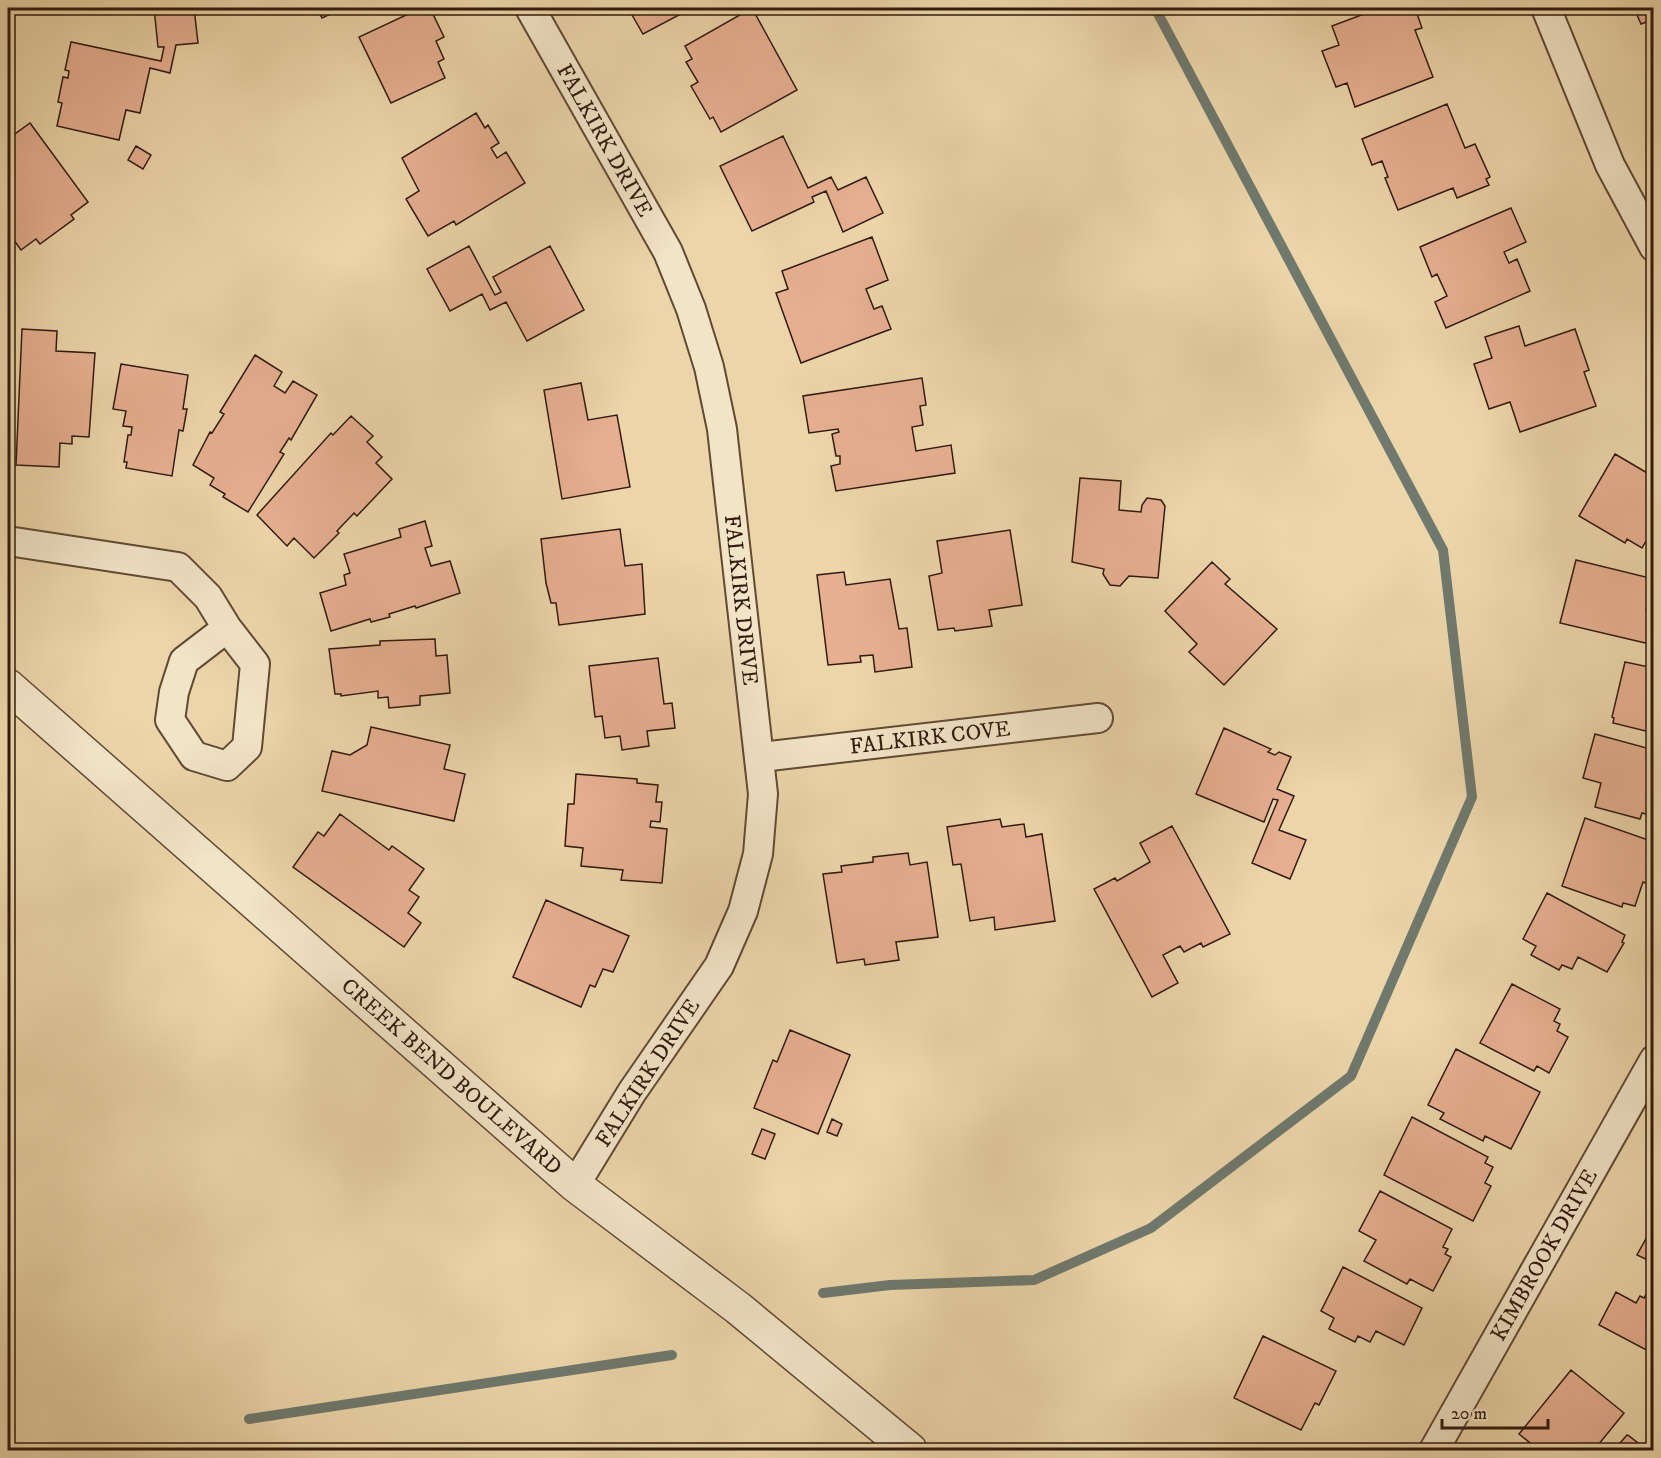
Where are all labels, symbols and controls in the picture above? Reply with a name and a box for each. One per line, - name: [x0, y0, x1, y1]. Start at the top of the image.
- street label: FALKIRK DRIVE: [551, 59, 659, 222]
- street label: FALKIRK DRIVE: [718, 513, 764, 687]
- street label: FALKIRK COVE: [848, 715, 1012, 760]
- street label: CREEK BEND BOULEVARD: [336, 972, 568, 1181]
- street label: FALKIRK DRIVE: [590, 994, 706, 1152]
- street label: KIMBROOK DRIVE: [1485, 1164, 1603, 1346]
- scale bar: [1442, 1392, 1548, 1430]
- text: 20 m: [1451, 1403, 1487, 1425]

